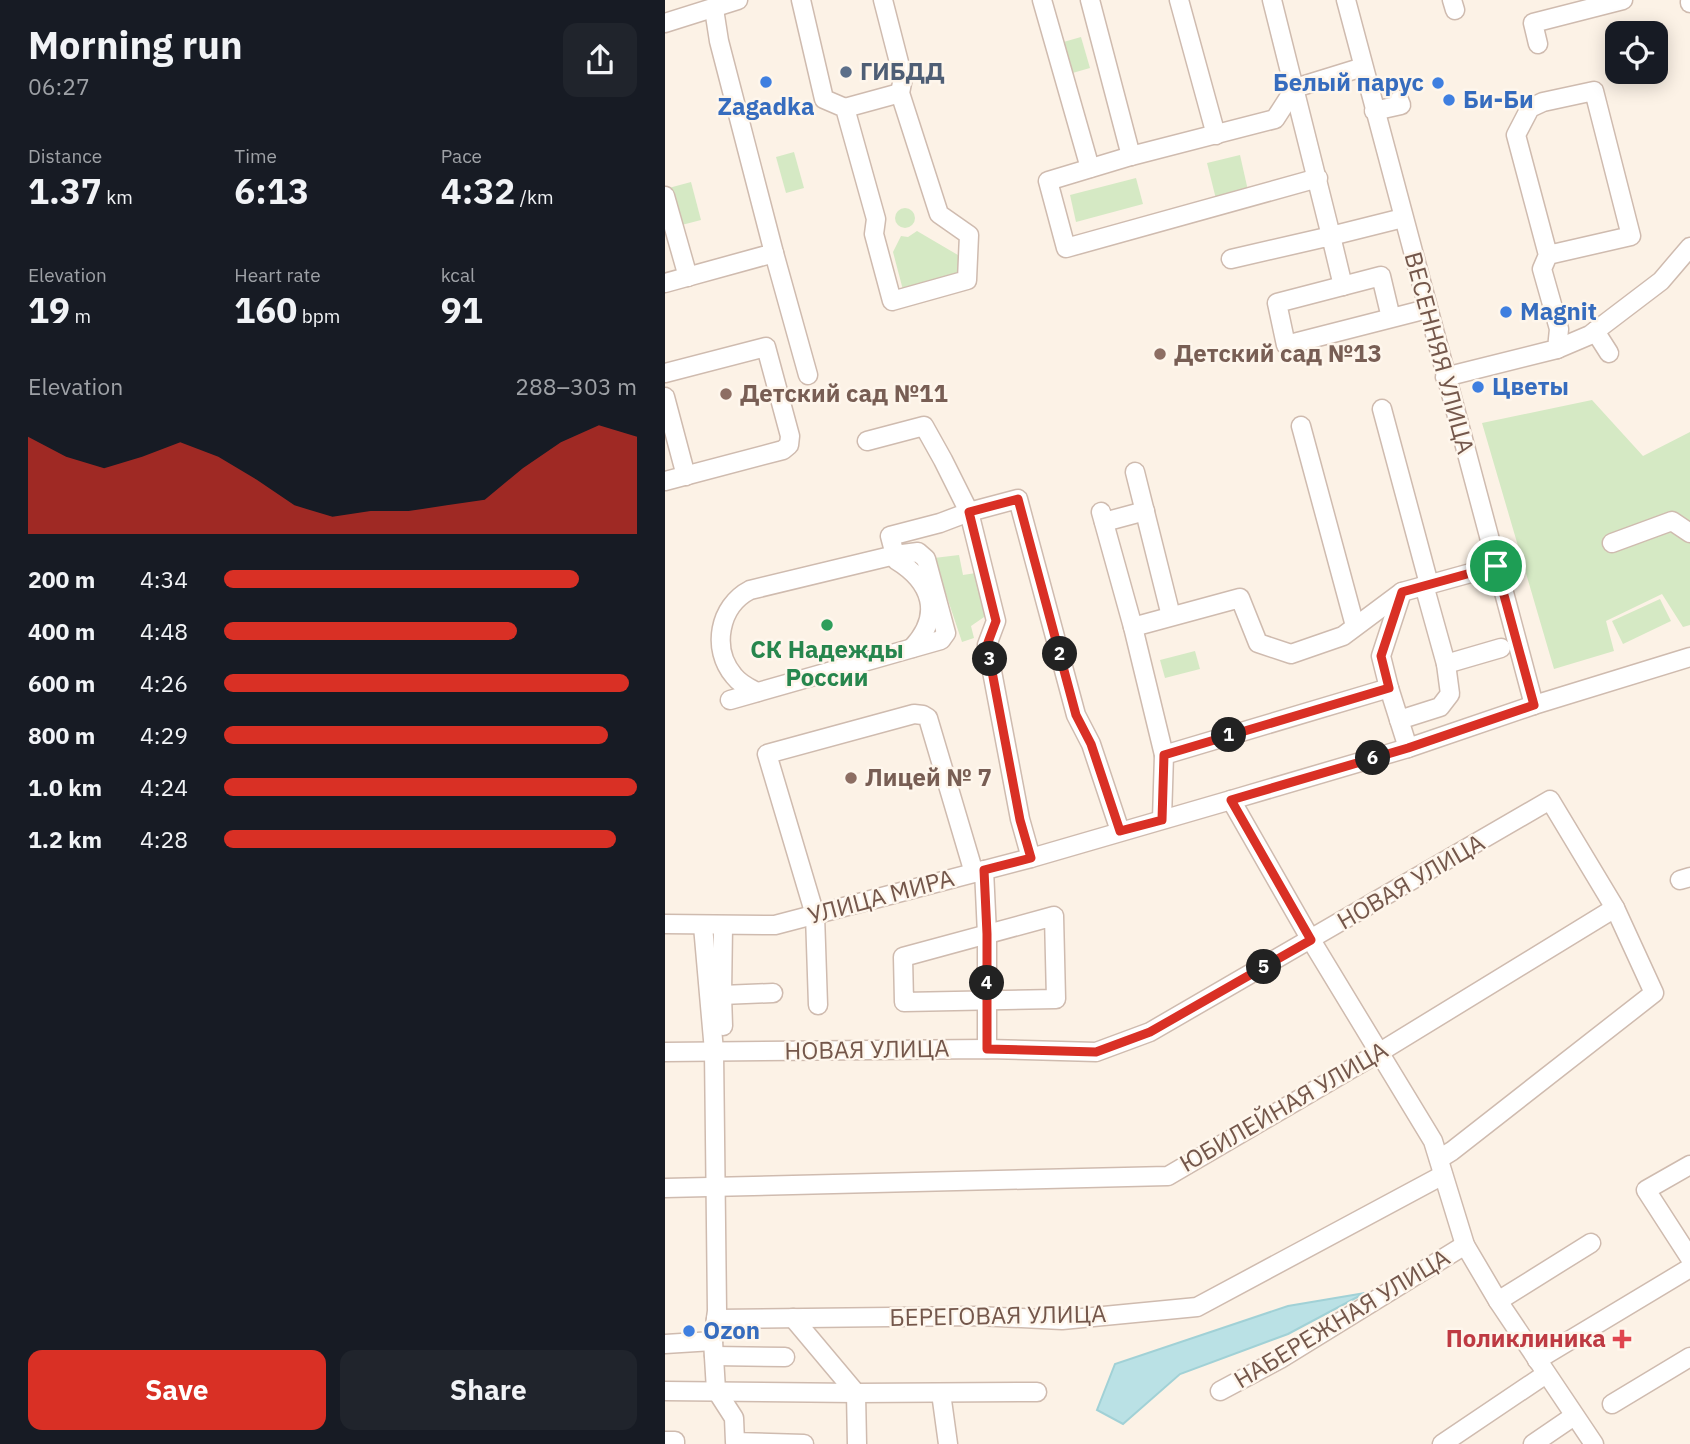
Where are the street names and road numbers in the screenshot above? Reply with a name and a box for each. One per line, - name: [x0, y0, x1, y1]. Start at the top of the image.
- street label: ВЕСЕННЯЯ УЛИЦА: [1398, 248, 1482, 457]
- street label: НОВАЯ УЛИЦА: [1331, 826, 1490, 936]
- street label: УЛИЦА МИРА: [804, 861, 957, 931]
- street label: НОВАЯ УЛИЦА: [784, 1032, 950, 1066]
- street label: ЮБИЛЕЙНАЯ УЛИЦА: [1174, 1033, 1393, 1179]
- street label: НАБЕРЕЖНАЯ УЛИЦА: [1228, 1241, 1455, 1395]
- street label: БЕРЕГОВАЯ УЛИЦА: [889, 1297, 1107, 1333]

